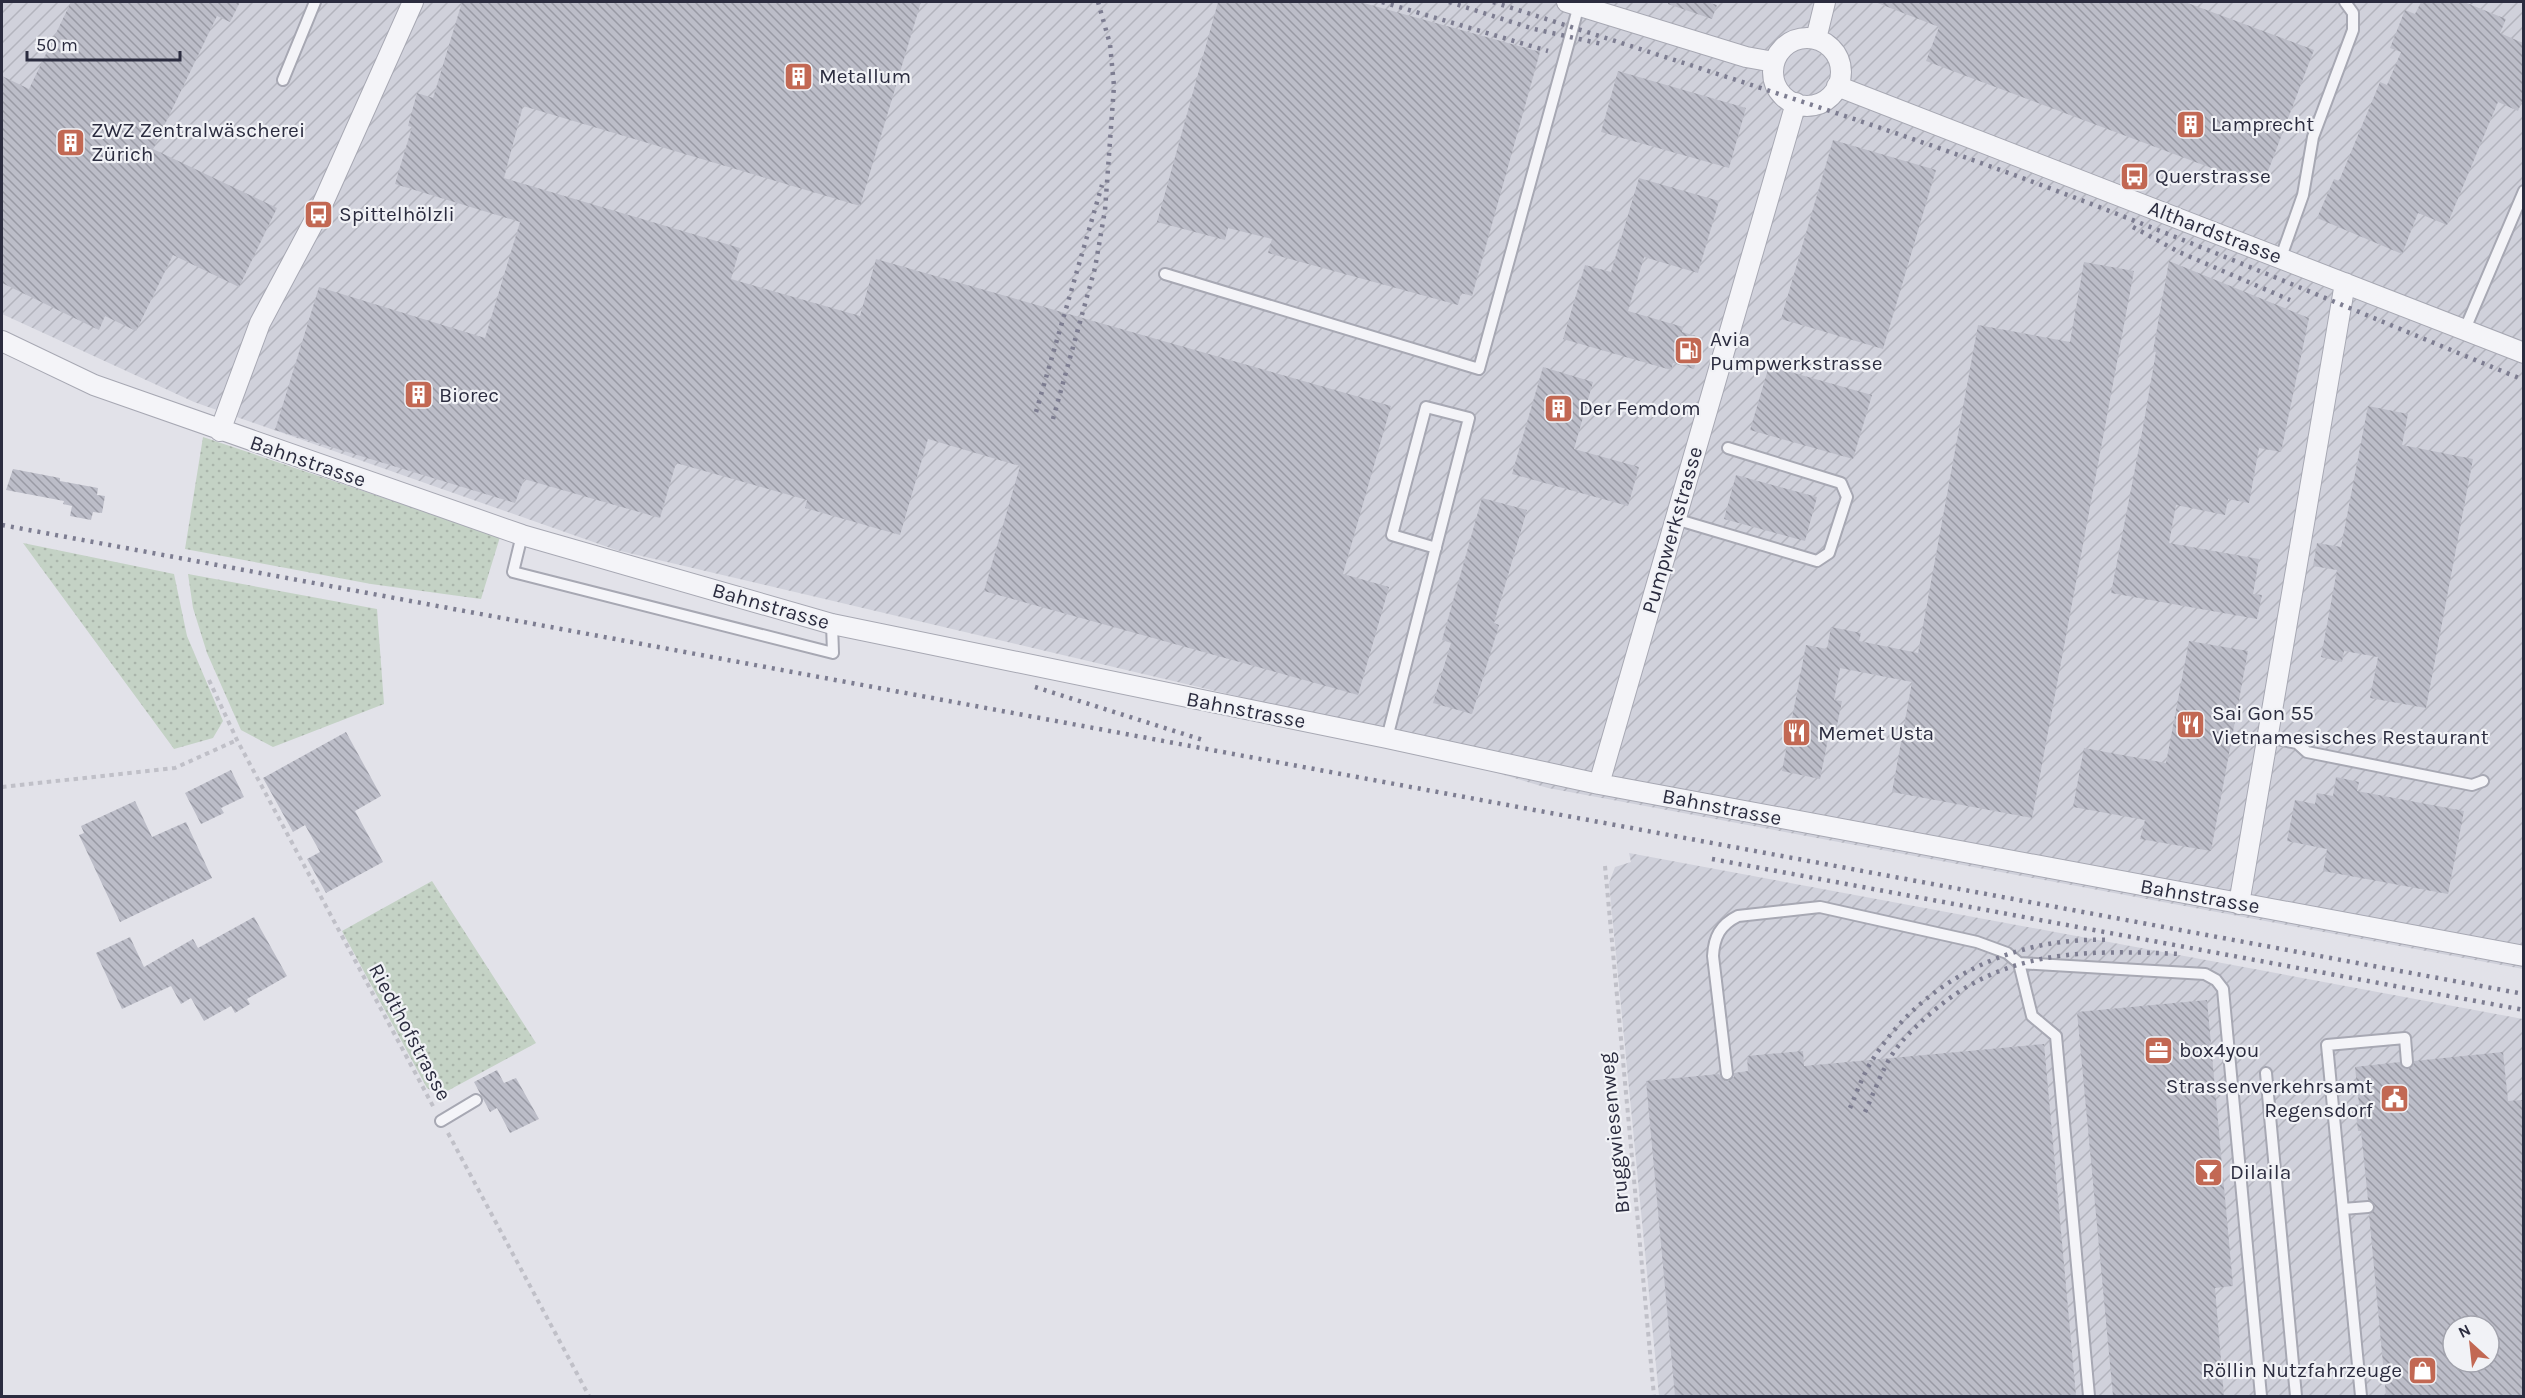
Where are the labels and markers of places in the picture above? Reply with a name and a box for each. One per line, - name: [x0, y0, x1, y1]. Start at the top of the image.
- building icon: Metallum: [782, 60, 814, 92]
- place label: Metallum: [819, 64, 911, 88]
- building icon: Lamprecht: [2174, 108, 2206, 140]
- place label: Lamprecht: [2211, 112, 2314, 136]
- place label: ZWZ Zentralwäscherei Zürich: [91, 118, 305, 166]
- building icon: ZWZ Zentralwäscherei Zürich: [54, 126, 86, 158]
- bus stop icon: Querstrasse: [2118, 160, 2150, 192]
- place label: Querstrasse: [2155, 164, 2271, 188]
- bus stop icon: Spittelhölzli: [302, 198, 334, 230]
- place label: Spittelhölzli: [339, 202, 455, 226]
- place label: Avia Pumpwerkstrasse: [1710, 327, 1883, 375]
- fuel station icon: Avia Pumpwerkstrasse: [1673, 335, 1705, 367]
- building icon: Biorec: [402, 379, 434, 411]
- place label: Biorec: [439, 383, 499, 407]
- building icon: Der Femdom: [1542, 392, 1574, 424]
- place label: Der Femdom: [1579, 396, 1701, 420]
- place label: Sai Gon 55 Vietnamesisches Restaurant: [2212, 701, 2489, 749]
- restaurant icon: Sai Gon 55 Vietnamesisches Restaurant: [2175, 709, 2207, 741]
- restaurant icon: Memet Usta: [1781, 717, 1813, 749]
- place label: Memet Usta: [1818, 721, 1934, 745]
- office icon: box4you: [2142, 1034, 2174, 1066]
- place label: box4you: [2179, 1038, 2259, 1062]
- place label: Strassenverkehrsamt Regensdorf: [2166, 1074, 2374, 1122]
- public building icon: Strassenverkehrsamt Regensdorf: [2378, 1082, 2410, 1114]
- bar icon: Dilaila: [2193, 1156, 2225, 1188]
- place label: Dilaila: [2230, 1160, 2291, 1184]
- shop icon: Röllin Nutzfahrzeuge: [2407, 1354, 2439, 1386]
- place label: Röllin Nutzfahrzeuge: [2202, 1358, 2402, 1382]

